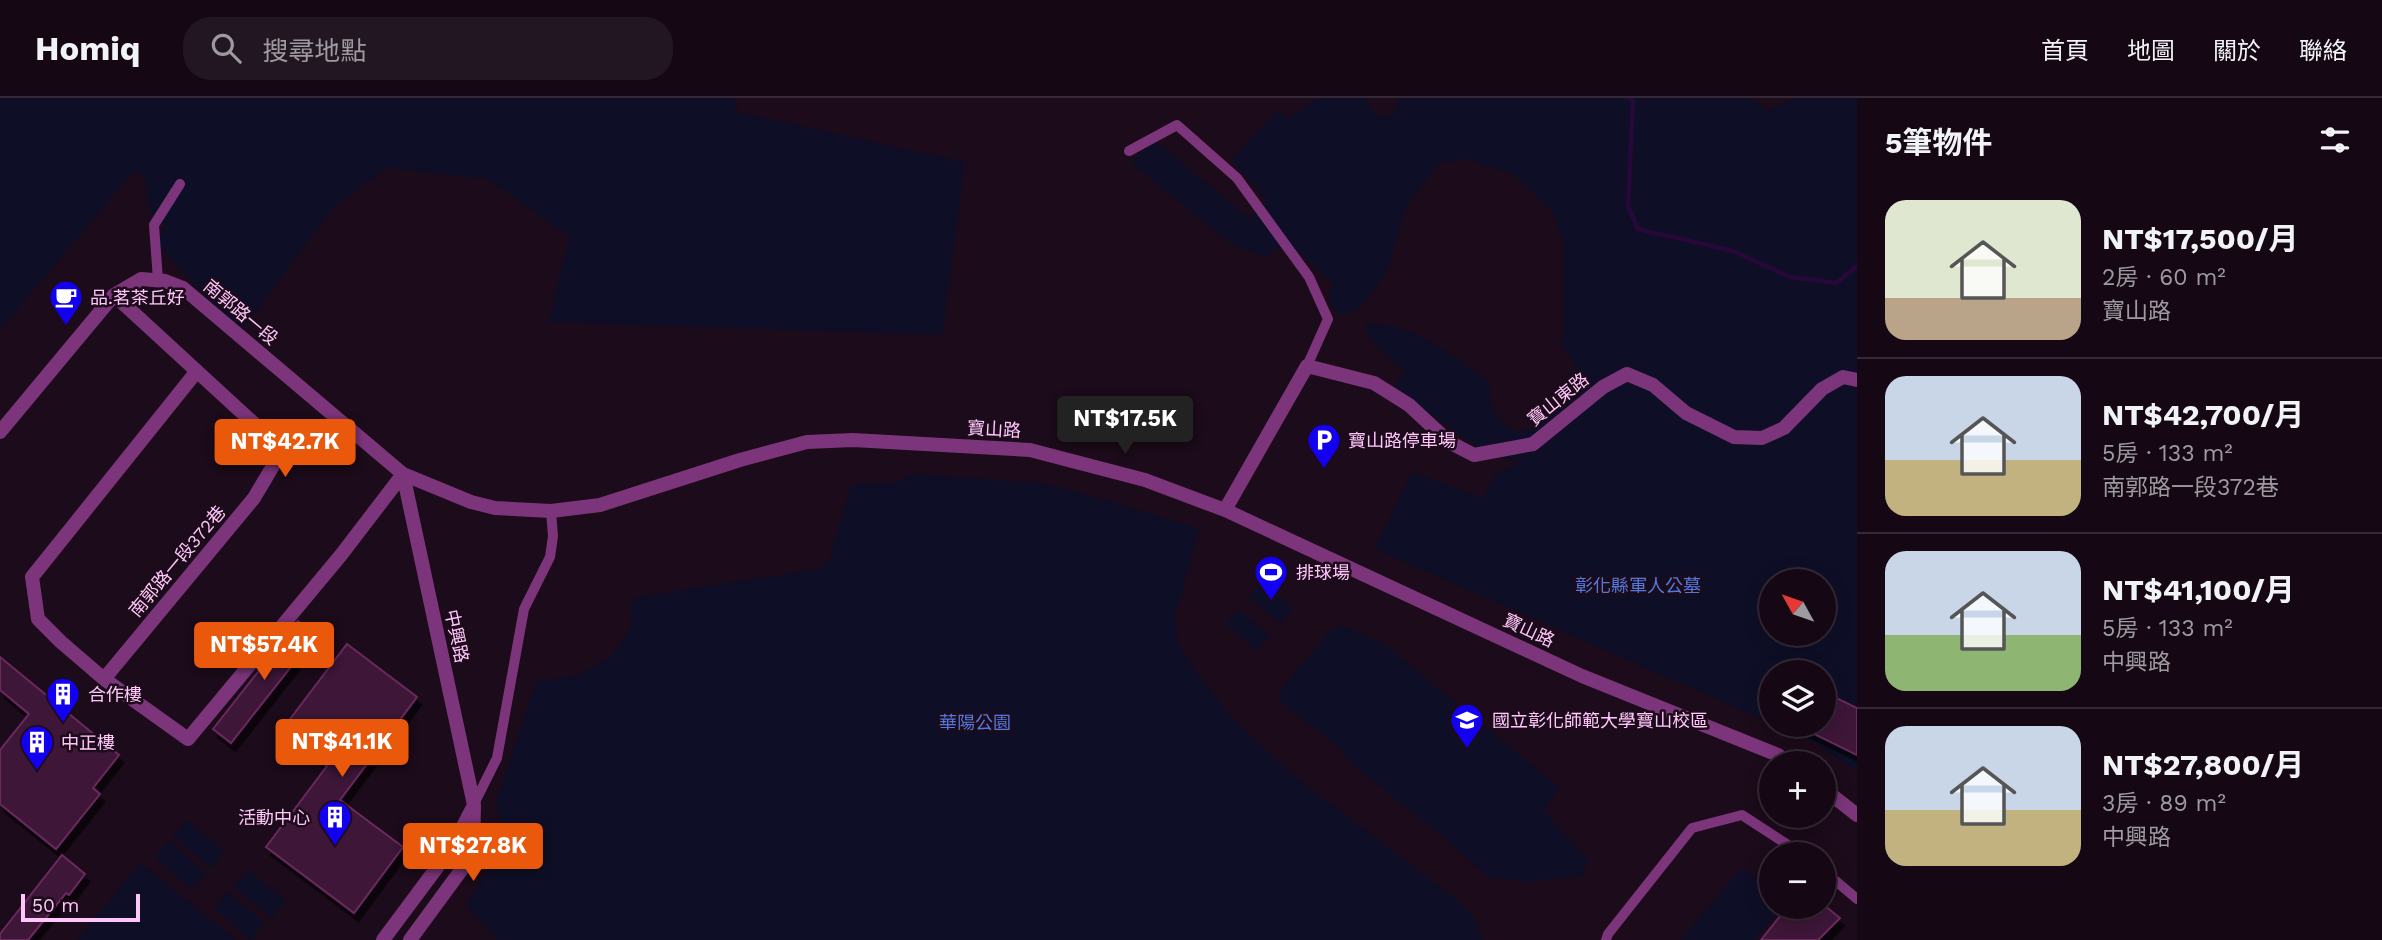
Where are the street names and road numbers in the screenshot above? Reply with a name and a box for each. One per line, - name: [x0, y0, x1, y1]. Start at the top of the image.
- street label: 南郭路一段: [200, 275, 282, 349]
- street label: 寶山東路: [1523, 368, 1593, 430]
- street label: 寶山路: [966, 417, 1022, 441]
- street label: 南郭路一段372巷: [124, 501, 230, 621]
- street label: 中興路: [441, 607, 473, 665]
- street label: 寶山路: [1500, 609, 1558, 651]

